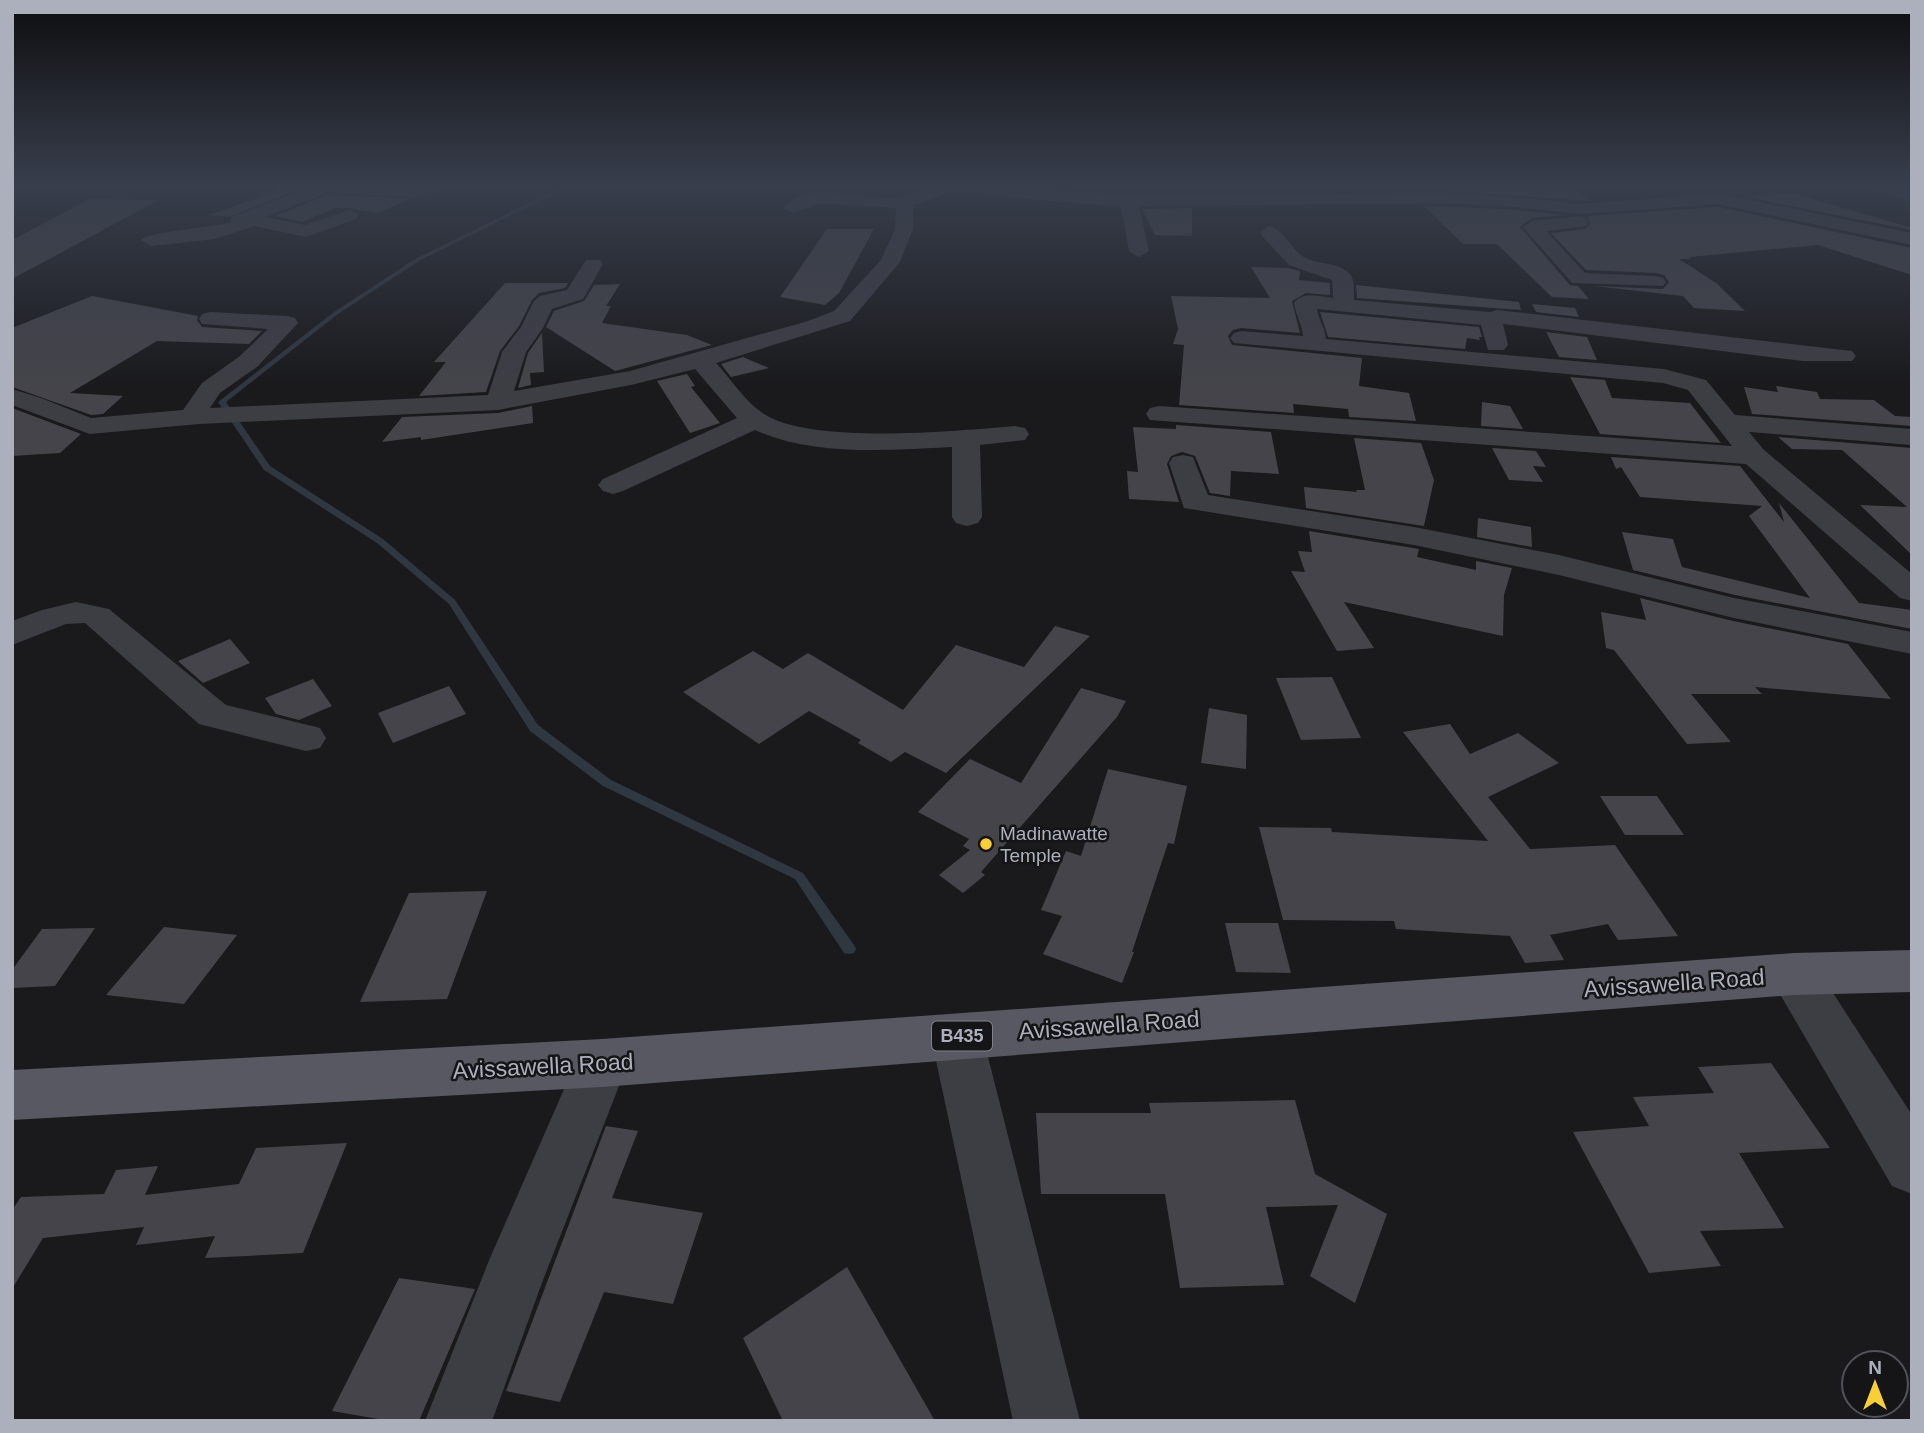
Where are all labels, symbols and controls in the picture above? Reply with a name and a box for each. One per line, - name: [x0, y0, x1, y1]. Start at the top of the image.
- place label: Madinawatte Temple: [1000, 823, 1108, 866]
- marker: Madinawatte Temple: [978, 836, 994, 852]
- street label: Avissawella Road: [1583, 964, 1765, 1002]
- street label: Avissawella Road: [1018, 1006, 1200, 1044]
- road number: B435: [932, 1021, 992, 1050]
- street label: Avissawella Road: [452, 1048, 634, 1084]
- north arrow: [1840, 1349, 1910, 1419]
- text: N: [1868, 1357, 1882, 1378]

